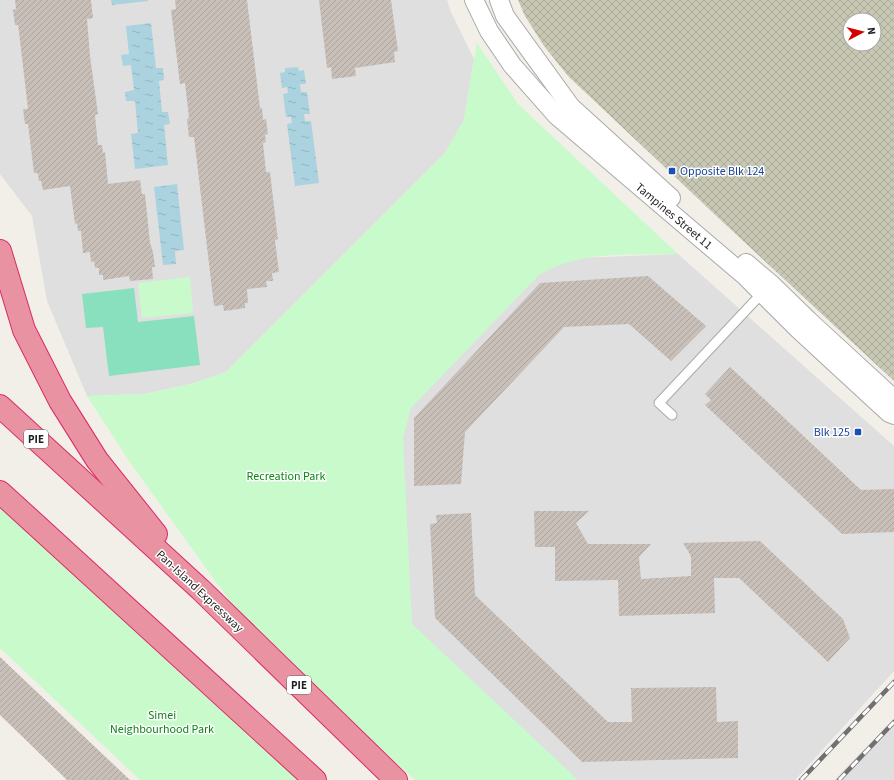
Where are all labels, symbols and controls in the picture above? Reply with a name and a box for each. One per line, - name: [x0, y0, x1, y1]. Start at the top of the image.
- north arrow: [842, 12, 882, 52]
- text: N: [864, 26, 879, 35]
- place label: Opposite Blk 124: [680, 163, 764, 180]
- marker: Opposite Blk 124: [667, 166, 677, 176]
- street label: Tampines Street 11: [632, 179, 716, 254]
- place label: Blk 125: [814, 424, 850, 441]
- marker: Blk 125: [853, 427, 863, 437]
- road number: PIE: [24, 430, 48, 448]
- park label: Recreation Park: [247, 468, 325, 485]
- street label: Pan-Island Expressway: [152, 546, 247, 637]
- road number: PIE: [287, 676, 311, 694]
- park label: Simei Neighbourhood Park: [110, 707, 214, 738]

